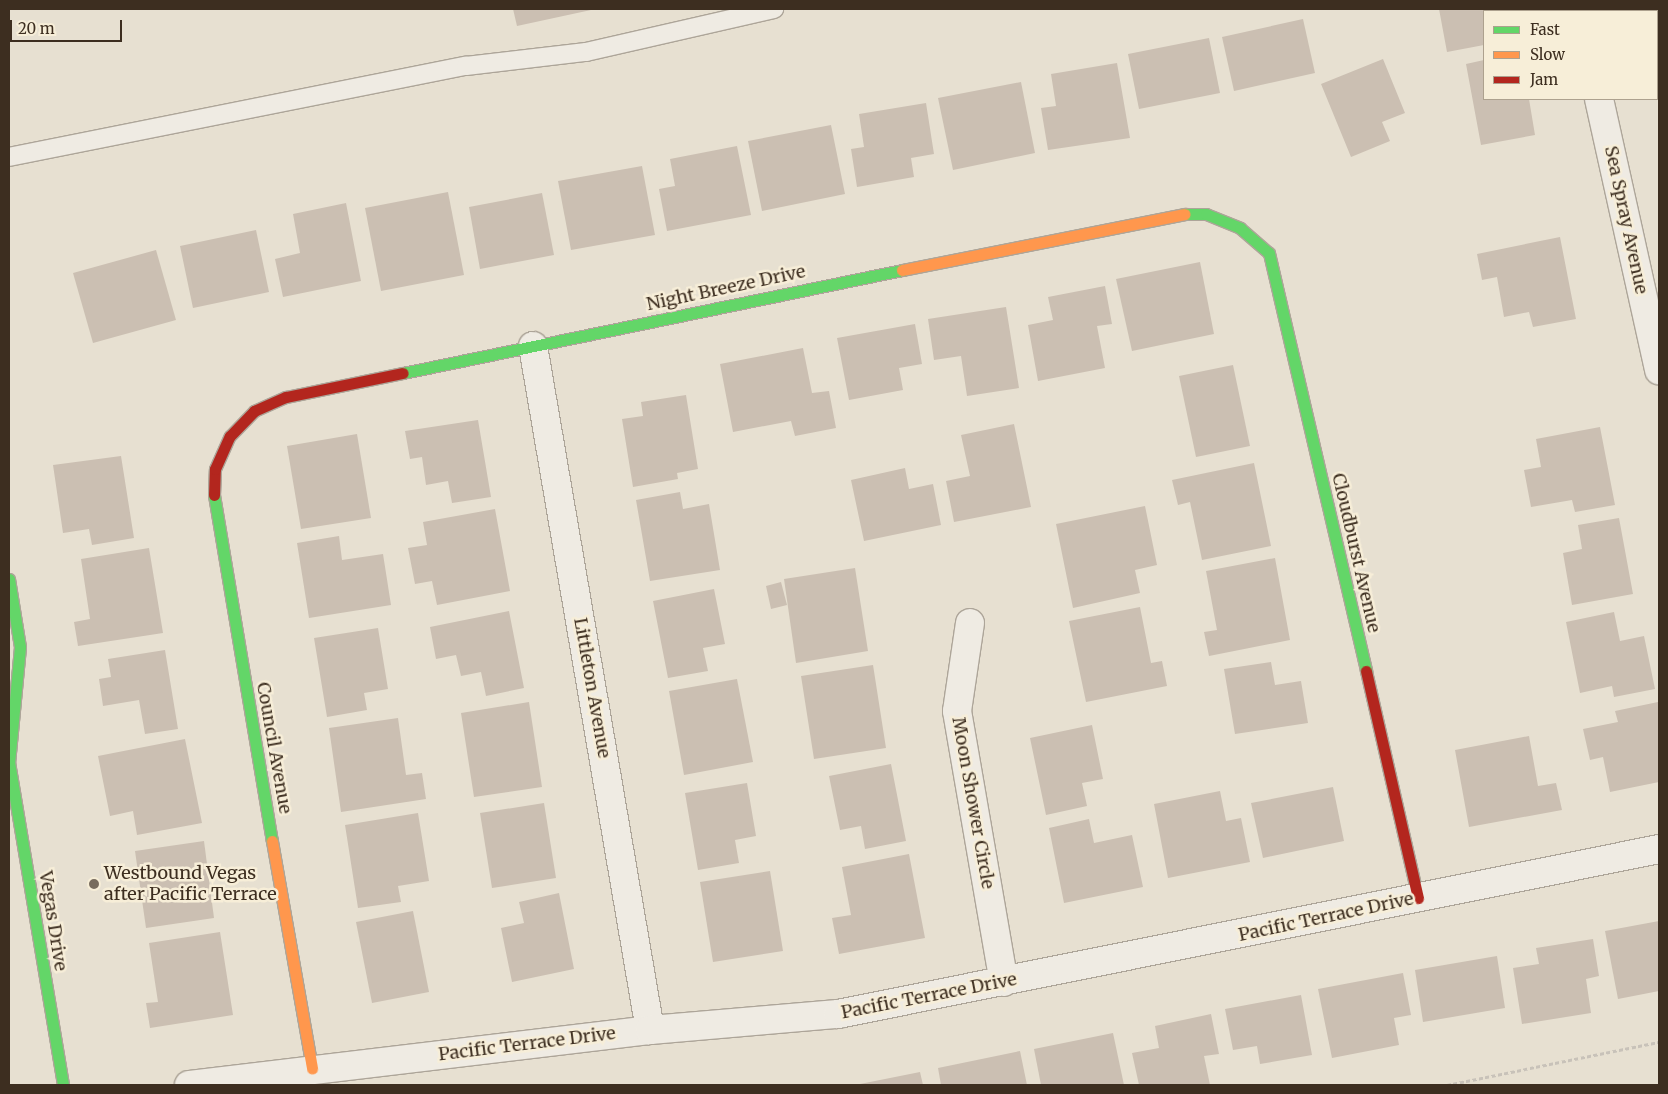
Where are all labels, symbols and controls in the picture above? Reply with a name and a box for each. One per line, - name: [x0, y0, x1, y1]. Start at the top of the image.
- scale bar: [12, 10, 125, 42]
- legend: [1483, 10, 1658, 100]
- text: 20 m: [18, 19, 55, 38]
- text: Fast: [1530, 20, 1560, 39]
- text: Slow: [1530, 45, 1565, 64]
- text: Jam: [1530, 70, 1558, 89]
- street label: Sea Spray Avenue: [1600, 144, 1652, 296]
- street label: Night Breeze Drive: [645, 261, 807, 315]
- street label: Cloudburst Avenue: [1327, 471, 1385, 635]
- street label: Littleton Avenue: [569, 616, 615, 760]
- street label: Council Avenue: [252, 681, 296, 815]
- street label: Moon Shower Circle: [947, 715, 999, 891]
- place label: Westbound Vegas after Pacific Terrace: [104, 863, 277, 906]
- street label: Vegas Drive: [34, 870, 72, 972]
- marker: Westbound Vegas after Pacific Terrace: [88, 878, 100, 890]
- street label: Pacific Terrace Drive: [1236, 888, 1416, 946]
- street label: Pacific Terrace Drive: [839, 968, 1019, 1024]
- street label: Pacific Terrace Drive: [437, 1022, 617, 1066]

